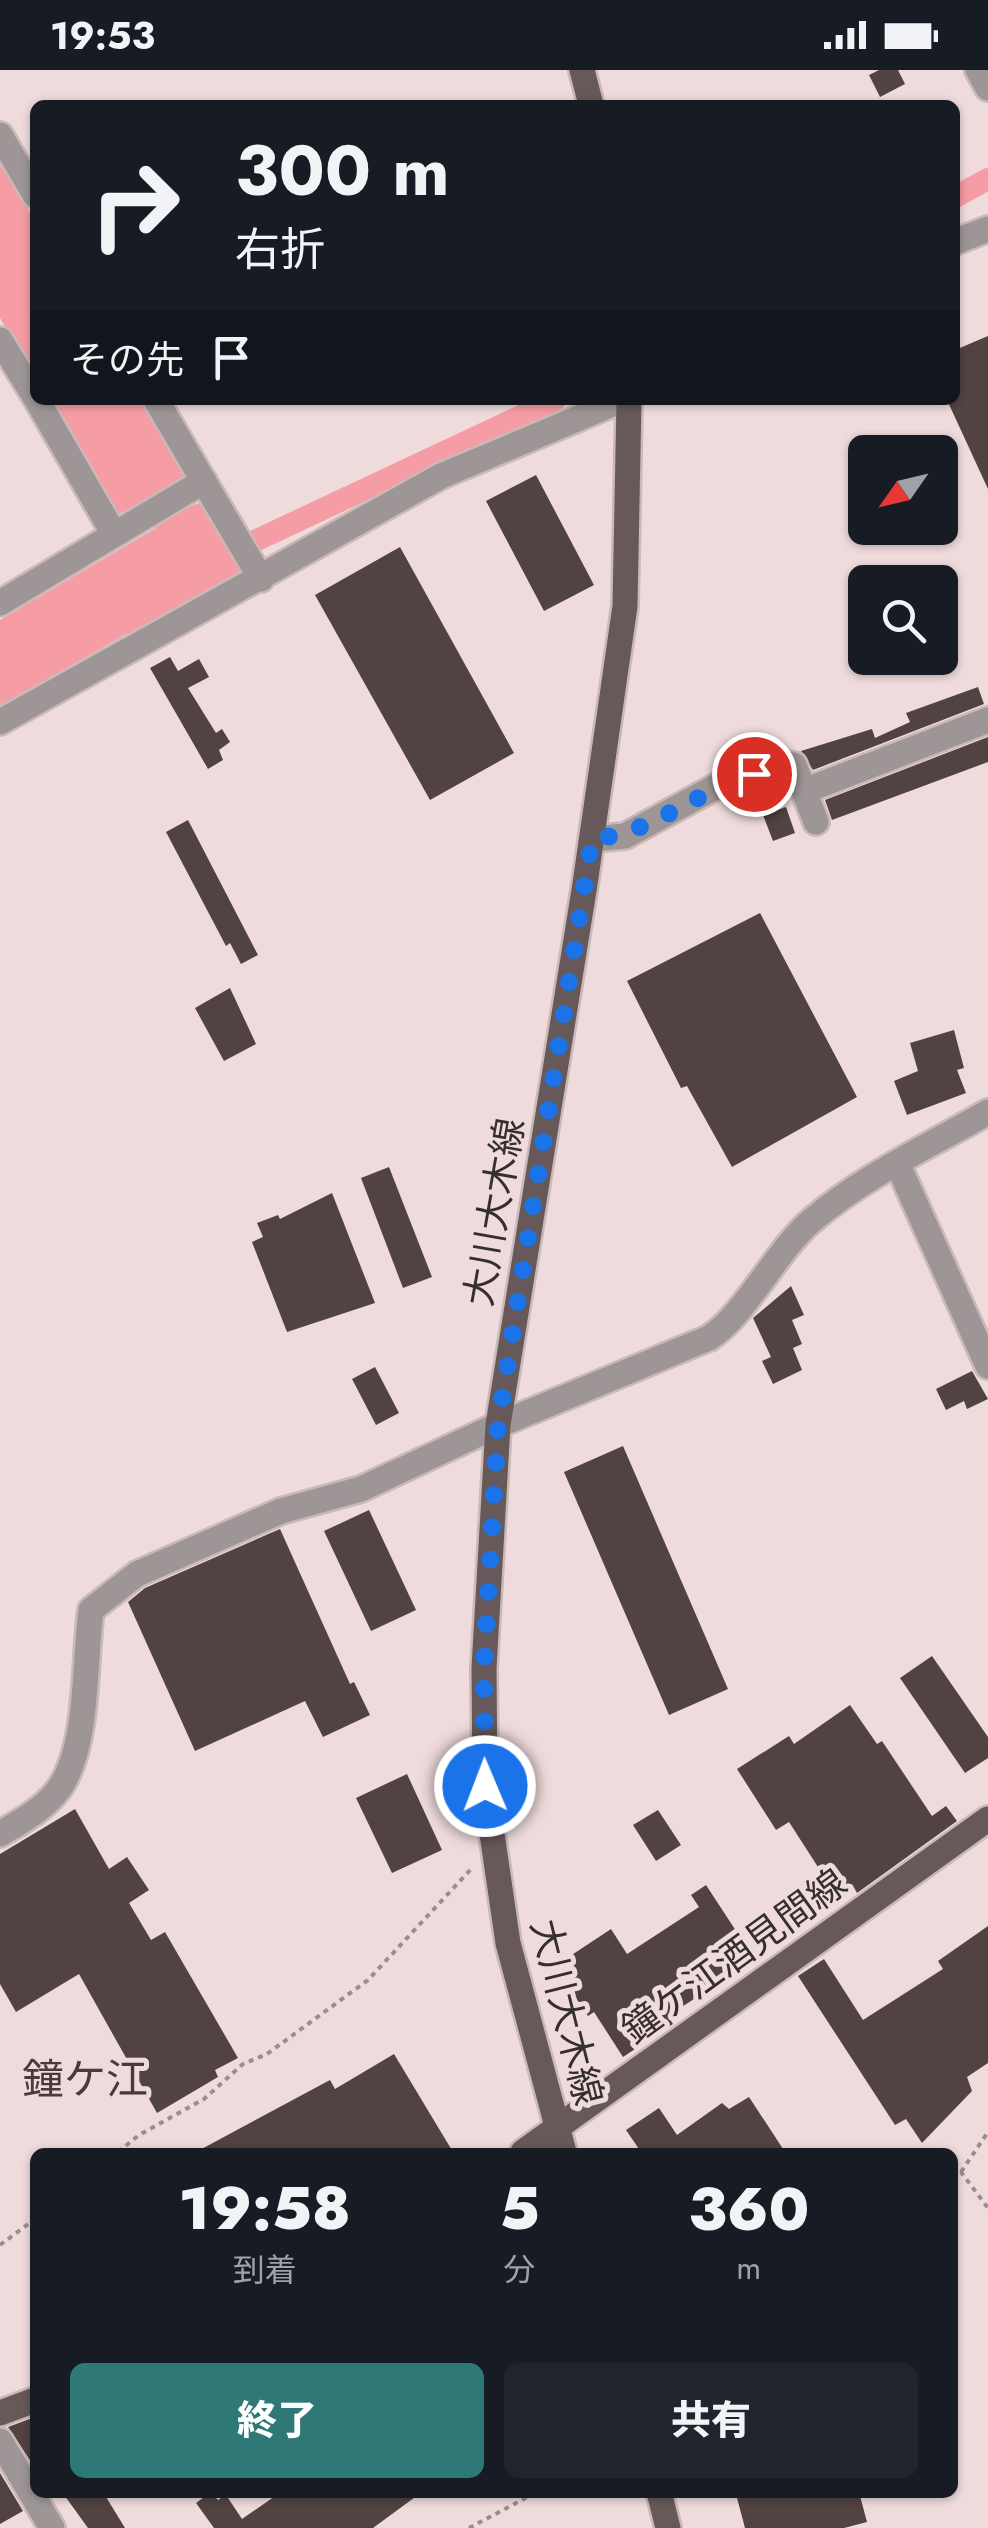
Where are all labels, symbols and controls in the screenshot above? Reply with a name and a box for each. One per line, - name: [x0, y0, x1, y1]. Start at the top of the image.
- text: 19:53: [50, 8, 155, 63]
- text: 300 m: [235, 120, 450, 221]
- icon: right: [70, 140, 200, 270]
- text: 右折: [235, 217, 325, 282]
- icon: arrive: [204, 330, 259, 385]
- text: その先: [70, 332, 184, 387]
- north arrow: [848, 435, 958, 545]
- map controls: [848, 435, 958, 675]
- button: search: [848, 565, 958, 675]
- pin: [712, 732, 797, 817]
- icon: arrive: [727, 747, 782, 802]
- street label: 大川大木線: [450, 1114, 538, 1310]
- position arrow: [433, 1734, 537, 1838]
- street label: 鐘ケ江酒見間線: [610, 1856, 858, 2056]
- street label: 大川大木線: [517, 1913, 617, 2111]
- district label: 鐘ケ江: [22, 2049, 148, 2110]
- text: 19:58: [179, 2165, 351, 2252]
- text: 5: [499, 2165, 540, 2252]
- text: 360: [688, 2166, 809, 2253]
- text: m: [736, 2245, 761, 2291]
- text: 到着: [233, 2247, 297, 2293]
- text: 分: [504, 2247, 536, 2293]
- button: 終了: [70, 2363, 484, 2478]
- button: 共有: [504, 2363, 918, 2478]

